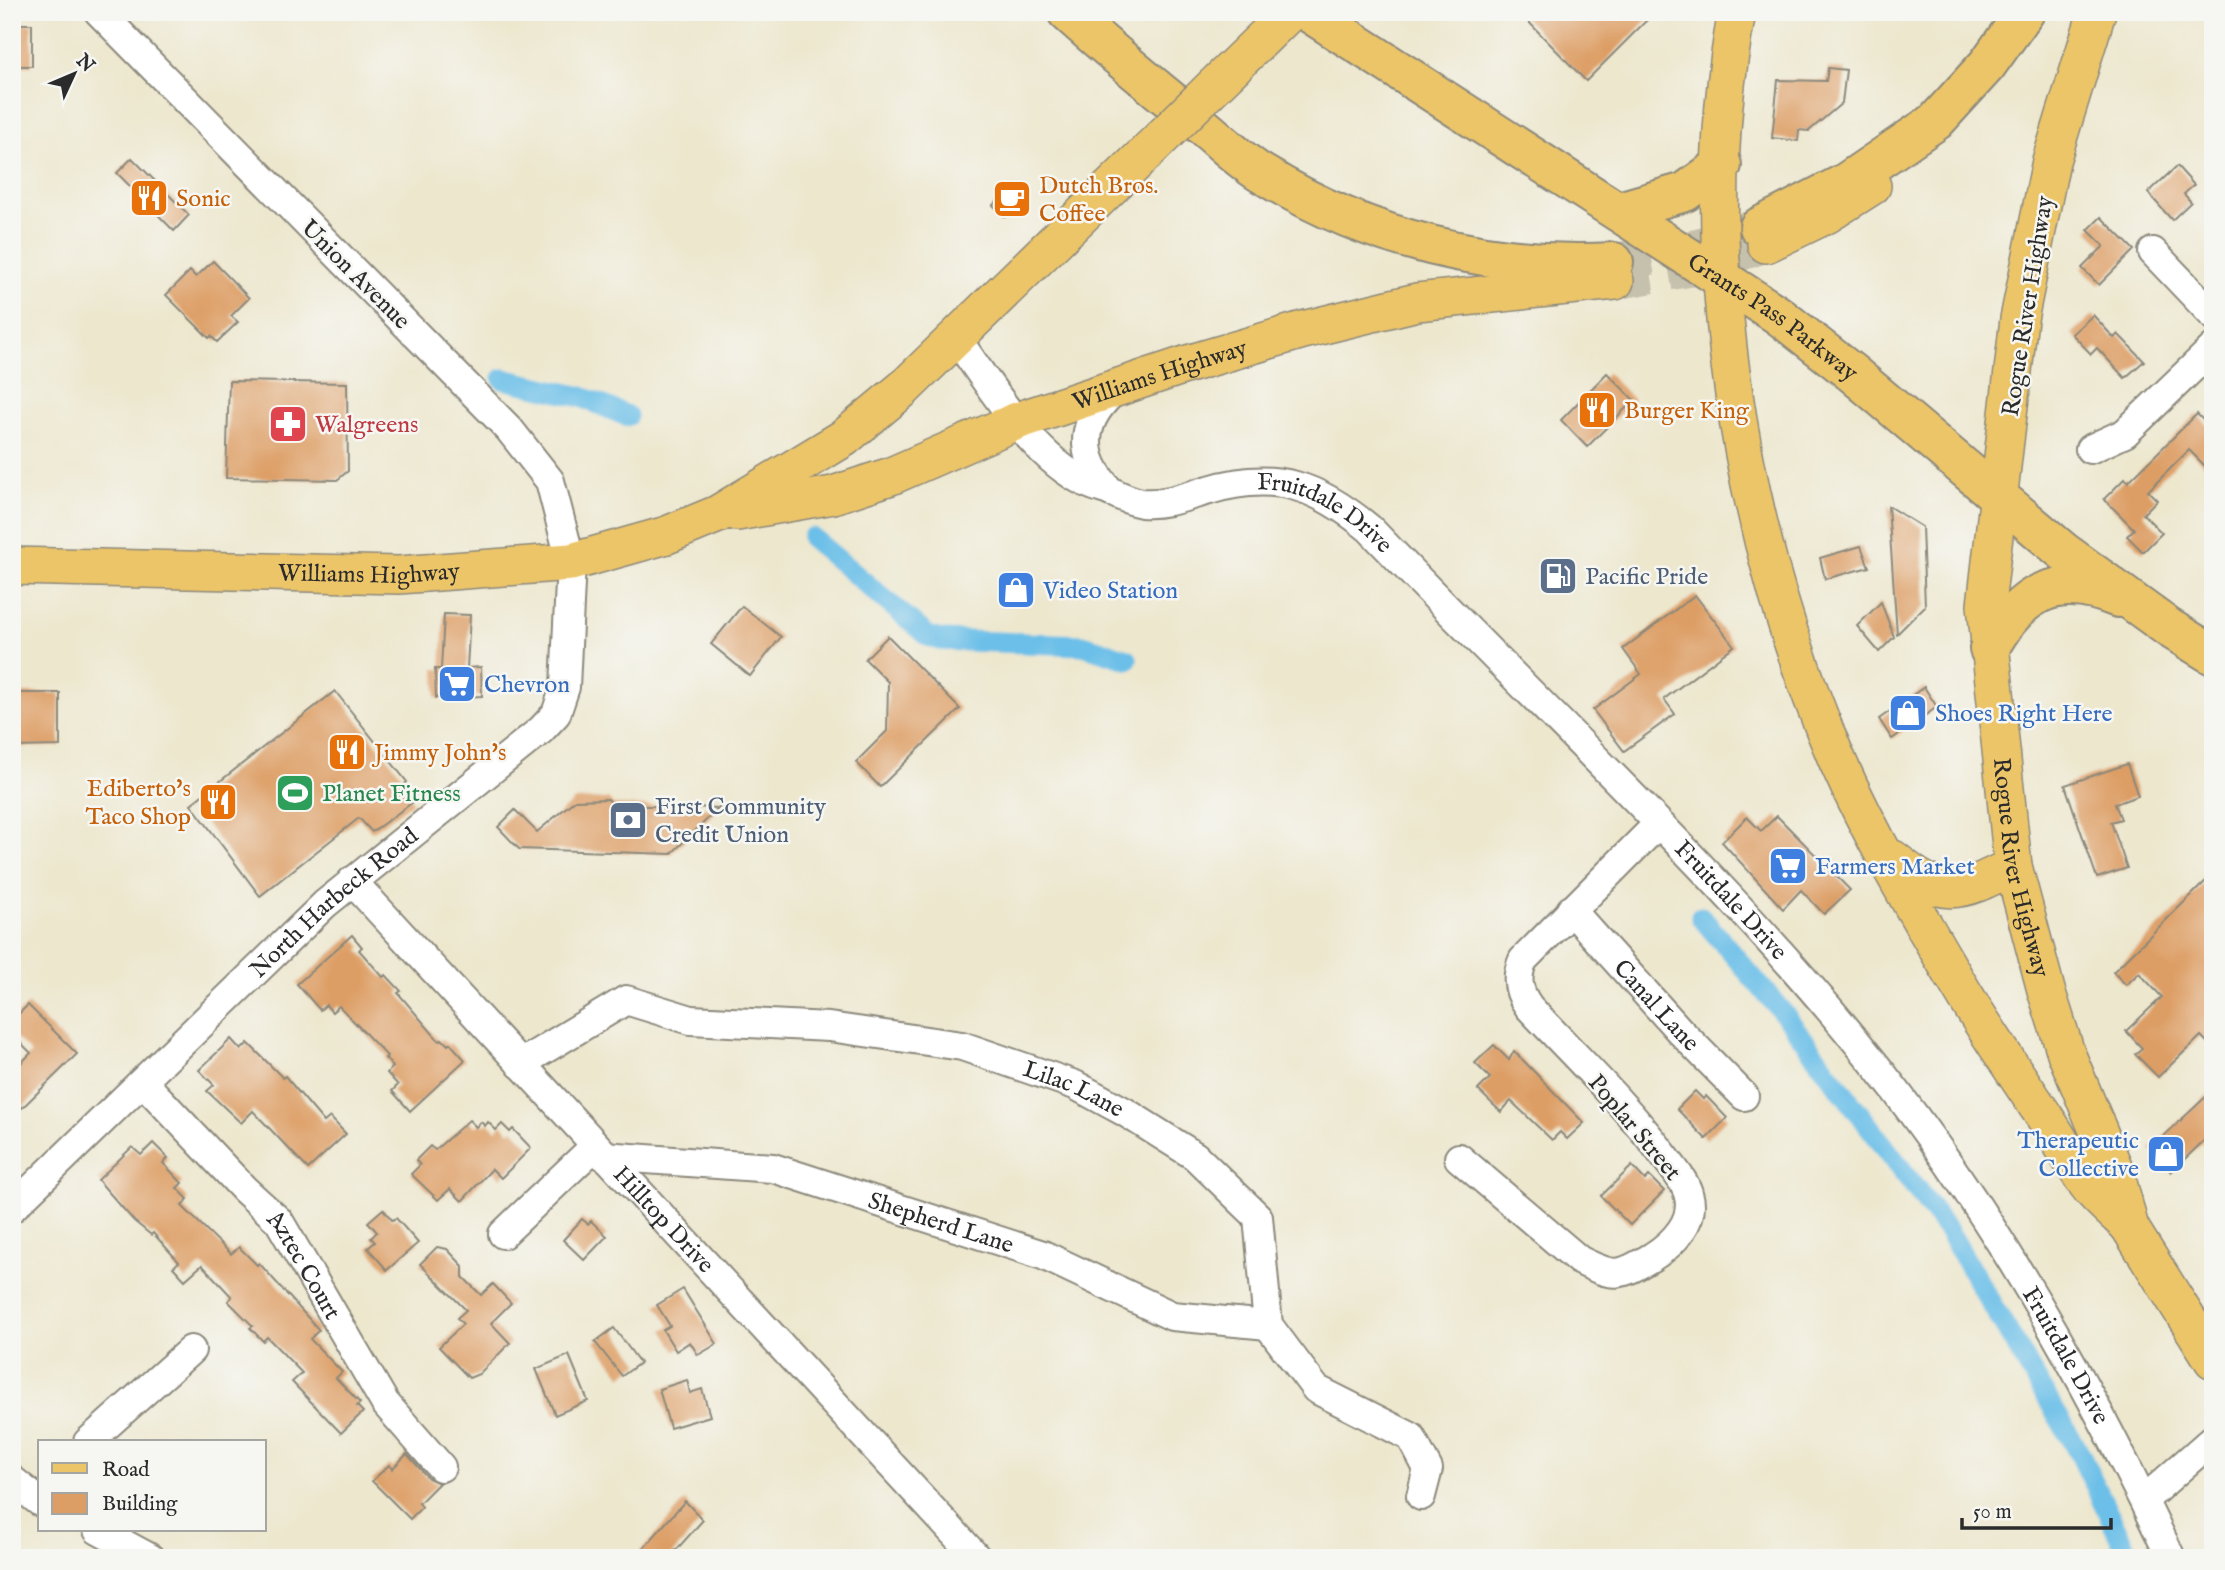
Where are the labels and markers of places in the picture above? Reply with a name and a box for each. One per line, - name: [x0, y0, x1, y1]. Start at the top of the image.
- place label: Dutch Bros. Coffee: [1039, 171, 1158, 230]
- restaurant icon: Sonic: [128, 177, 170, 219]
- cafe icon: Dutch Bros. Coffee: [991, 178, 1033, 220]
- place label: Sonic: [176, 184, 231, 215]
- restaurant icon: Burger King: [1576, 389, 1618, 431]
- place label: Burger King: [1624, 396, 1750, 427]
- pharmacy icon: Walgreens: [267, 403, 309, 445]
- place label: Walgreens: [315, 410, 418, 441]
- fuel station icon: Pacific Pride: [1537, 555, 1579, 597]
- place label: Pacific Pride: [1585, 562, 1708, 593]
- shop icon: Video Station: [995, 569, 1037, 611]
- place label: Video Station: [1042, 576, 1178, 607]
- supermarket icon: Chevron: [436, 663, 478, 705]
- place label: Chevron: [484, 670, 570, 701]
- shop icon: Shoes Right Here: [1887, 692, 1929, 734]
- place label: Shoes Right Here: [1935, 699, 2113, 730]
- restaurant icon: Jimmy John's: [326, 731, 368, 773]
- place label: Jimmy John's: [371, 738, 506, 769]
- sports icon: Planet Fitness: [274, 772, 316, 814]
- place label: Ediberto's Taco Shop: [86, 774, 191, 833]
- place label: Planet Fitness: [322, 779, 461, 810]
- restaurant icon: Ediberto's Taco Shop: [197, 781, 239, 823]
- place label: First Community Credit Union: [655, 792, 826, 851]
- bank icon: First Community Credit Union: [607, 799, 649, 841]
- supermarket icon: Farmers Market: [1767, 845, 1809, 887]
- place label: Farmers Market: [1815, 852, 1975, 883]
- place label: Therapeutic Collective: [2017, 1126, 2139, 1185]
- shop icon: Therapeutic Collective: [2145, 1133, 2187, 1175]

